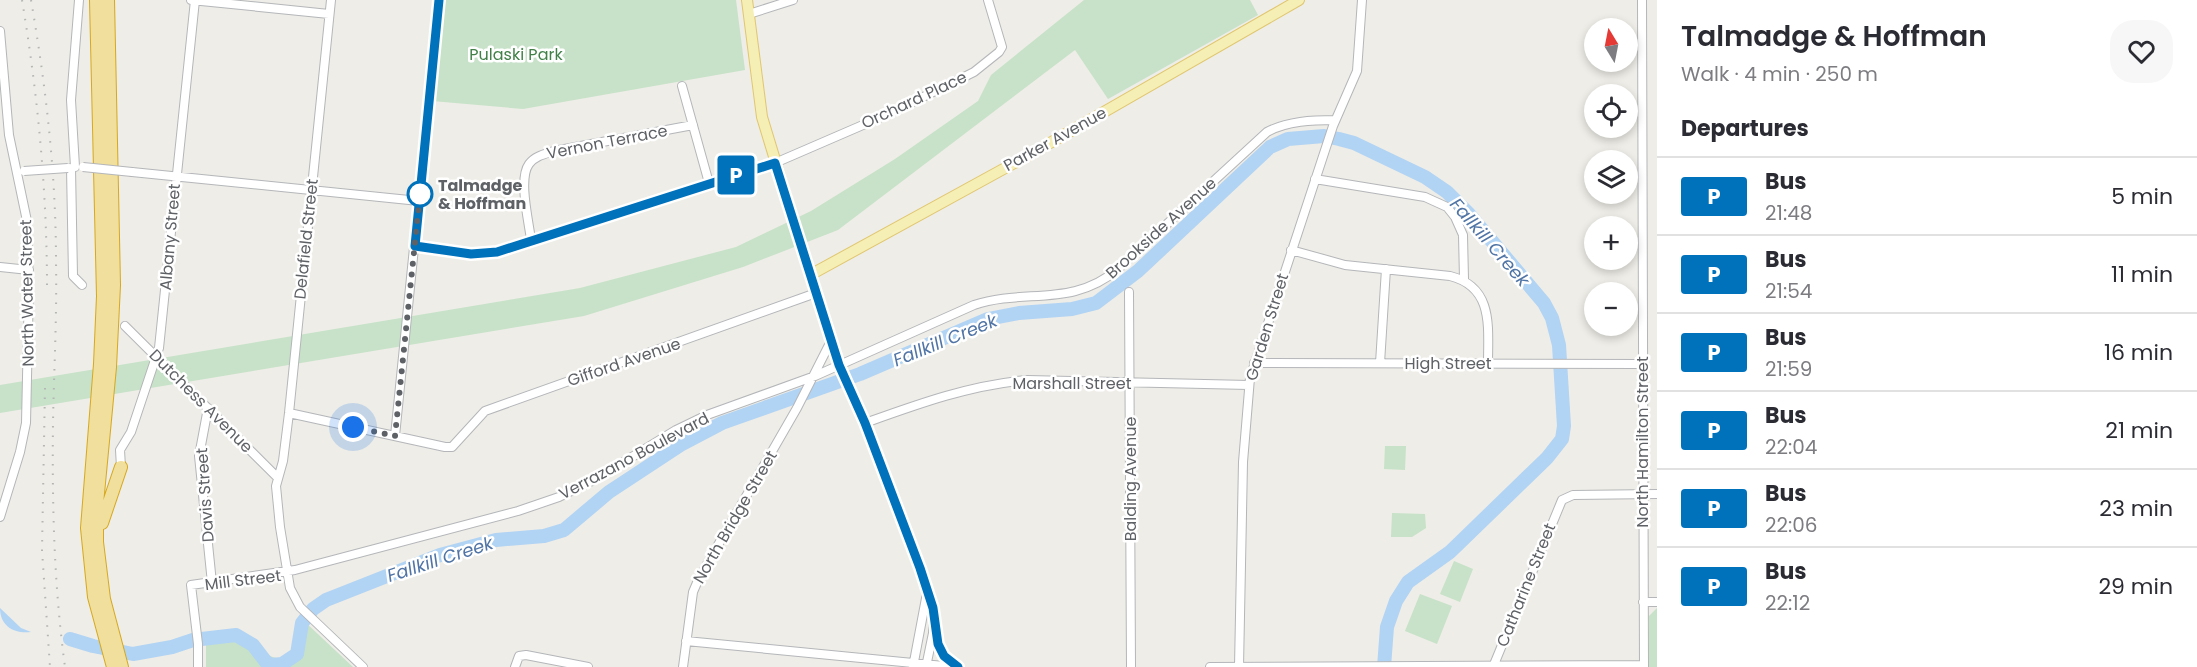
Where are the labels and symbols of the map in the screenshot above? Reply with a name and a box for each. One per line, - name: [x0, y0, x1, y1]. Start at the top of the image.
- north arrow: [1584, 18, 1638, 72]
- park label: Pulaski Park: [469, 43, 563, 66]
- street label: Orchard Place: [857, 65, 971, 135]
- street label: Parker Avenue: [999, 101, 1111, 177]
- street label: Vernon Terrace: [545, 119, 669, 165]
- line badge: P: [716, 156, 756, 195]
- street label: Brookside Avenue: [1101, 172, 1221, 284]
- place label: Talmadge & Hoffman: [438, 174, 526, 215]
- street label: Delafield Street: [288, 177, 324, 300]
- marker: Talmadge & Hoffman: [407, 181, 433, 207]
- street label: Albany Street: [154, 183, 186, 291]
- water label: Fallkill Creek: [1444, 192, 1536, 292]
- street label: North Water Street: [14, 219, 40, 367]
- street label: Garden Street: [1240, 270, 1294, 384]
- water label: Fallkill Creek: [889, 307, 1001, 372]
- street label: Gifford Avenue: [564, 332, 684, 392]
- street label: Dutchess Avenue: [144, 344, 258, 458]
- street label: High Street: [1404, 352, 1492, 375]
- street label: North Hamilton Street: [1631, 356, 1654, 528]
- street label: Marshall Street: [1013, 372, 1132, 395]
- street label: Verrazano Boulevard: [555, 407, 713, 505]
- your location: [338, 412, 368, 442]
- street label: Balding Avenue: [1119, 417, 1142, 541]
- street label: North Bridge Street: [687, 446, 783, 588]
- street label: Davis Street: [190, 447, 220, 543]
- street label: Catharine Street: [1491, 520, 1561, 650]
- water label: Fallkill Creek: [384, 530, 497, 588]
- street label: Mill Street: [204, 564, 283, 596]

